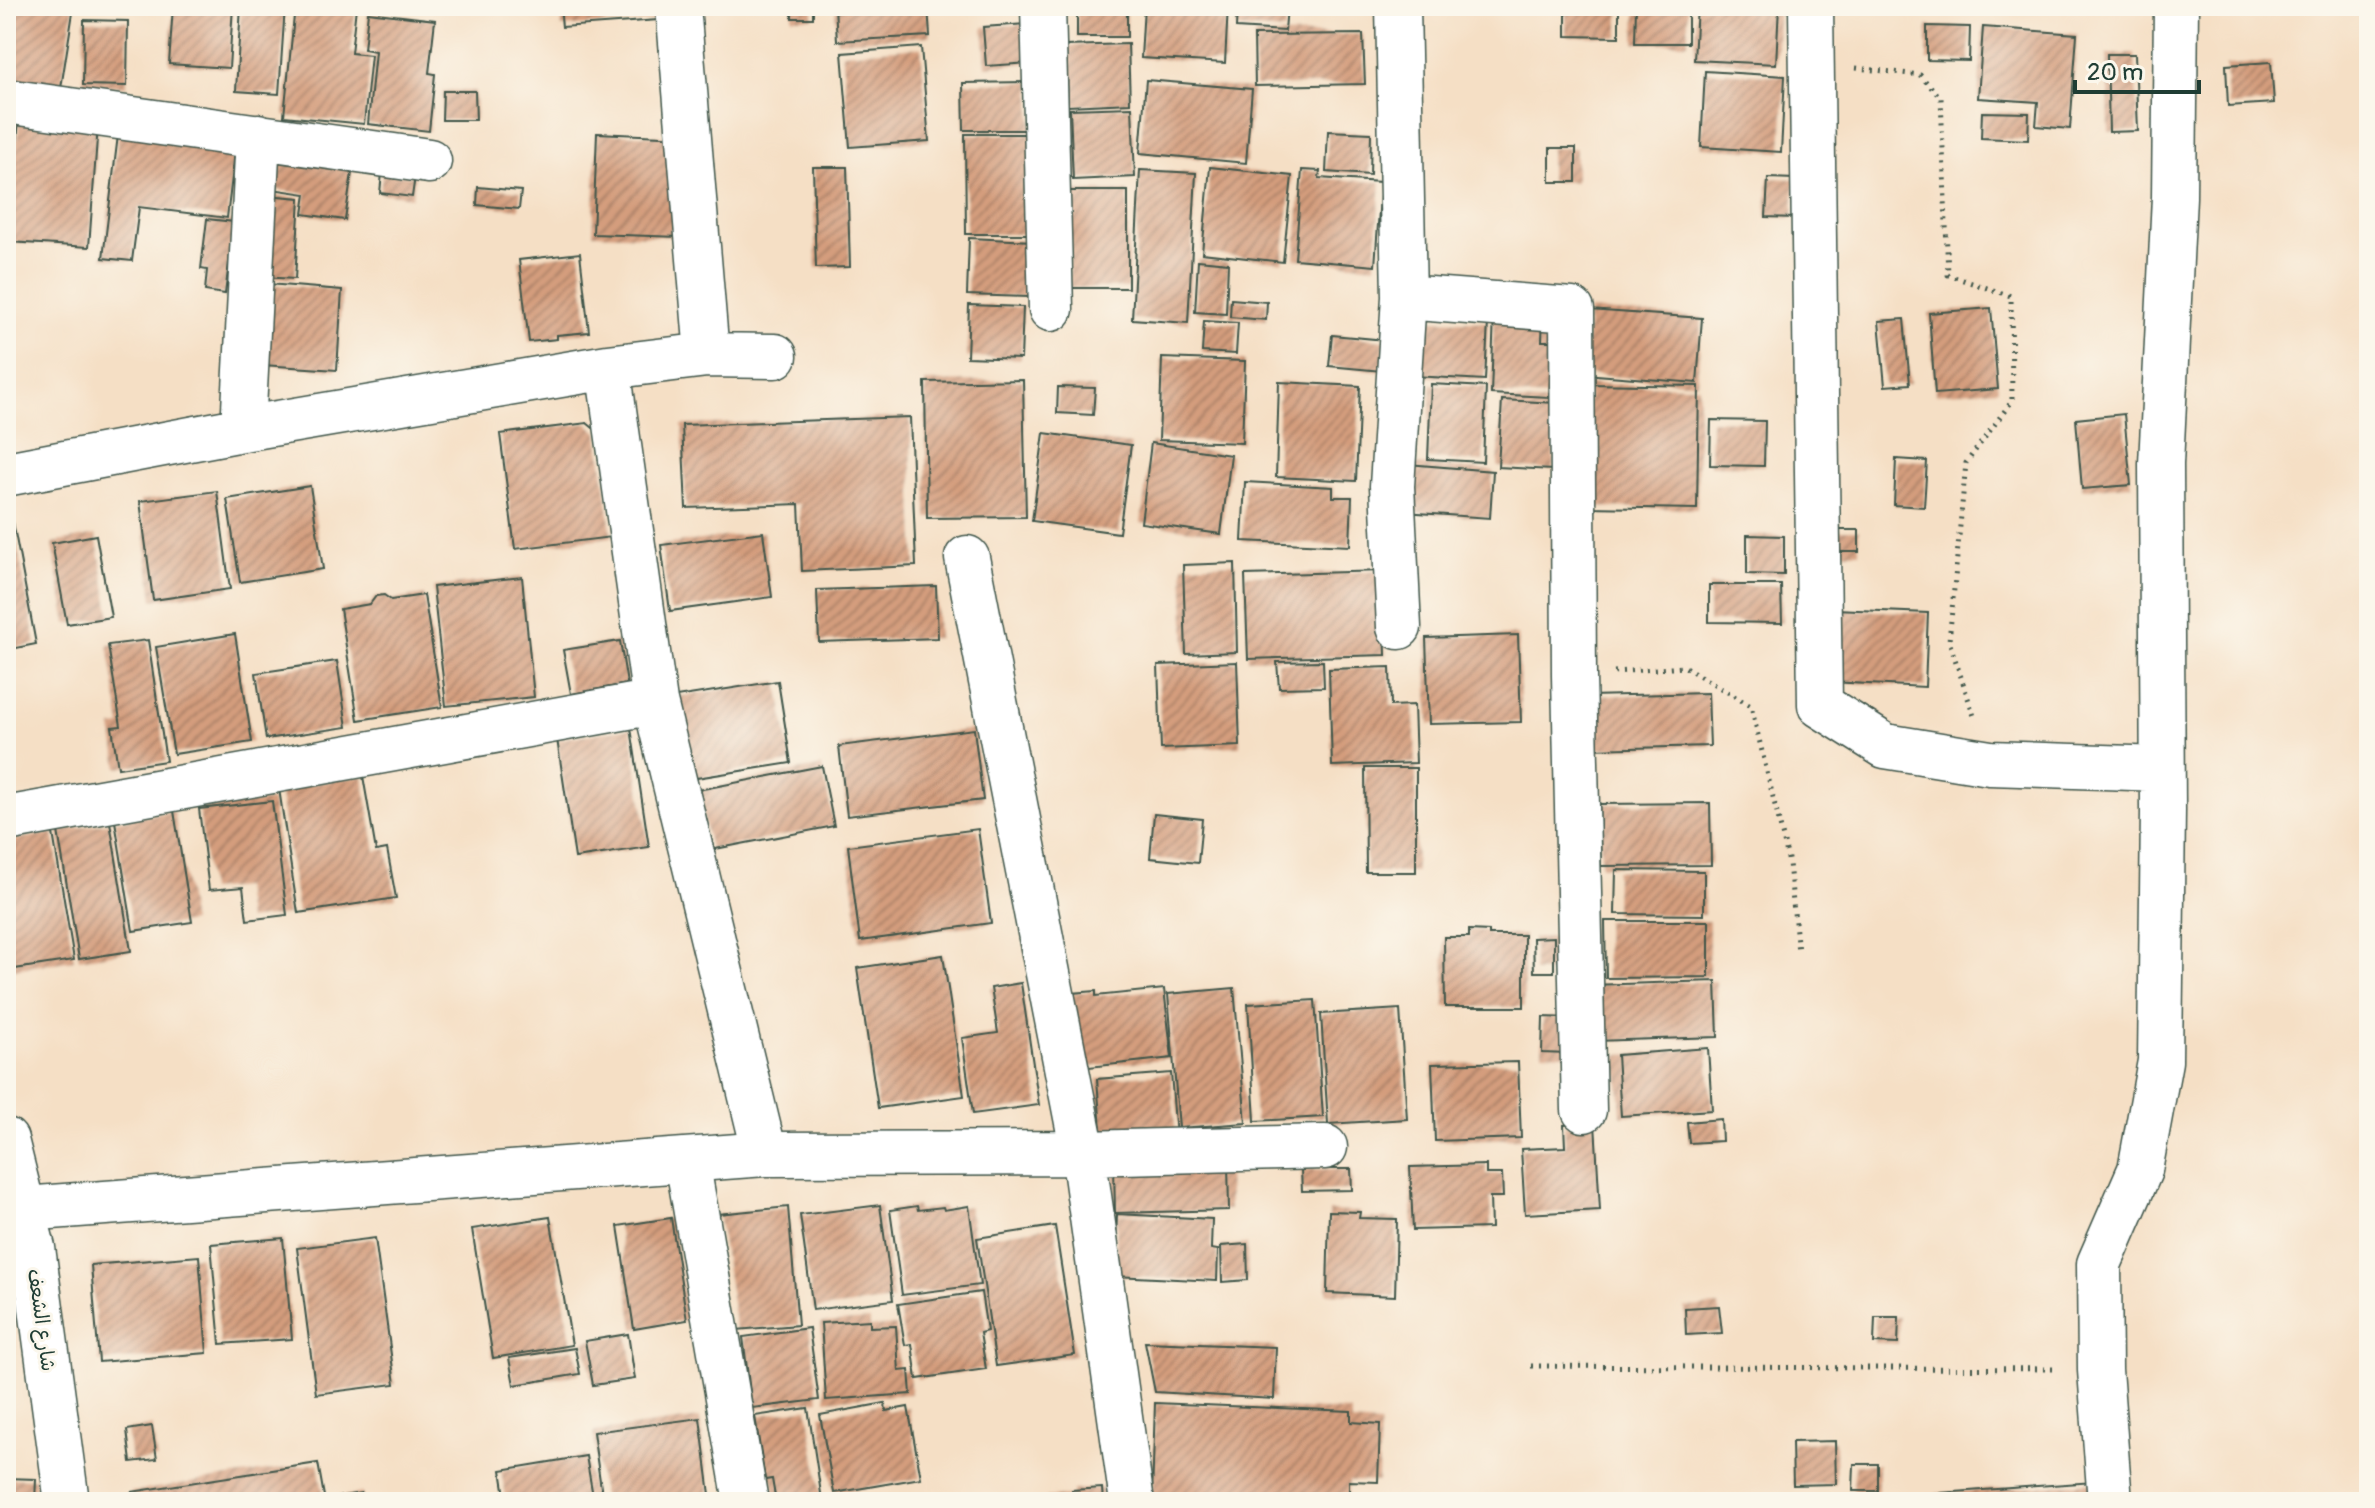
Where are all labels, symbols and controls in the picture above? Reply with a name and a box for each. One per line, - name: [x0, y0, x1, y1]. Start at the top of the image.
- scale bar: [2075, 44, 2199, 94]
- text: 20 m: [2087, 58, 2143, 87]
- street label: شارع الشعف: [21, 1267, 61, 1373]

